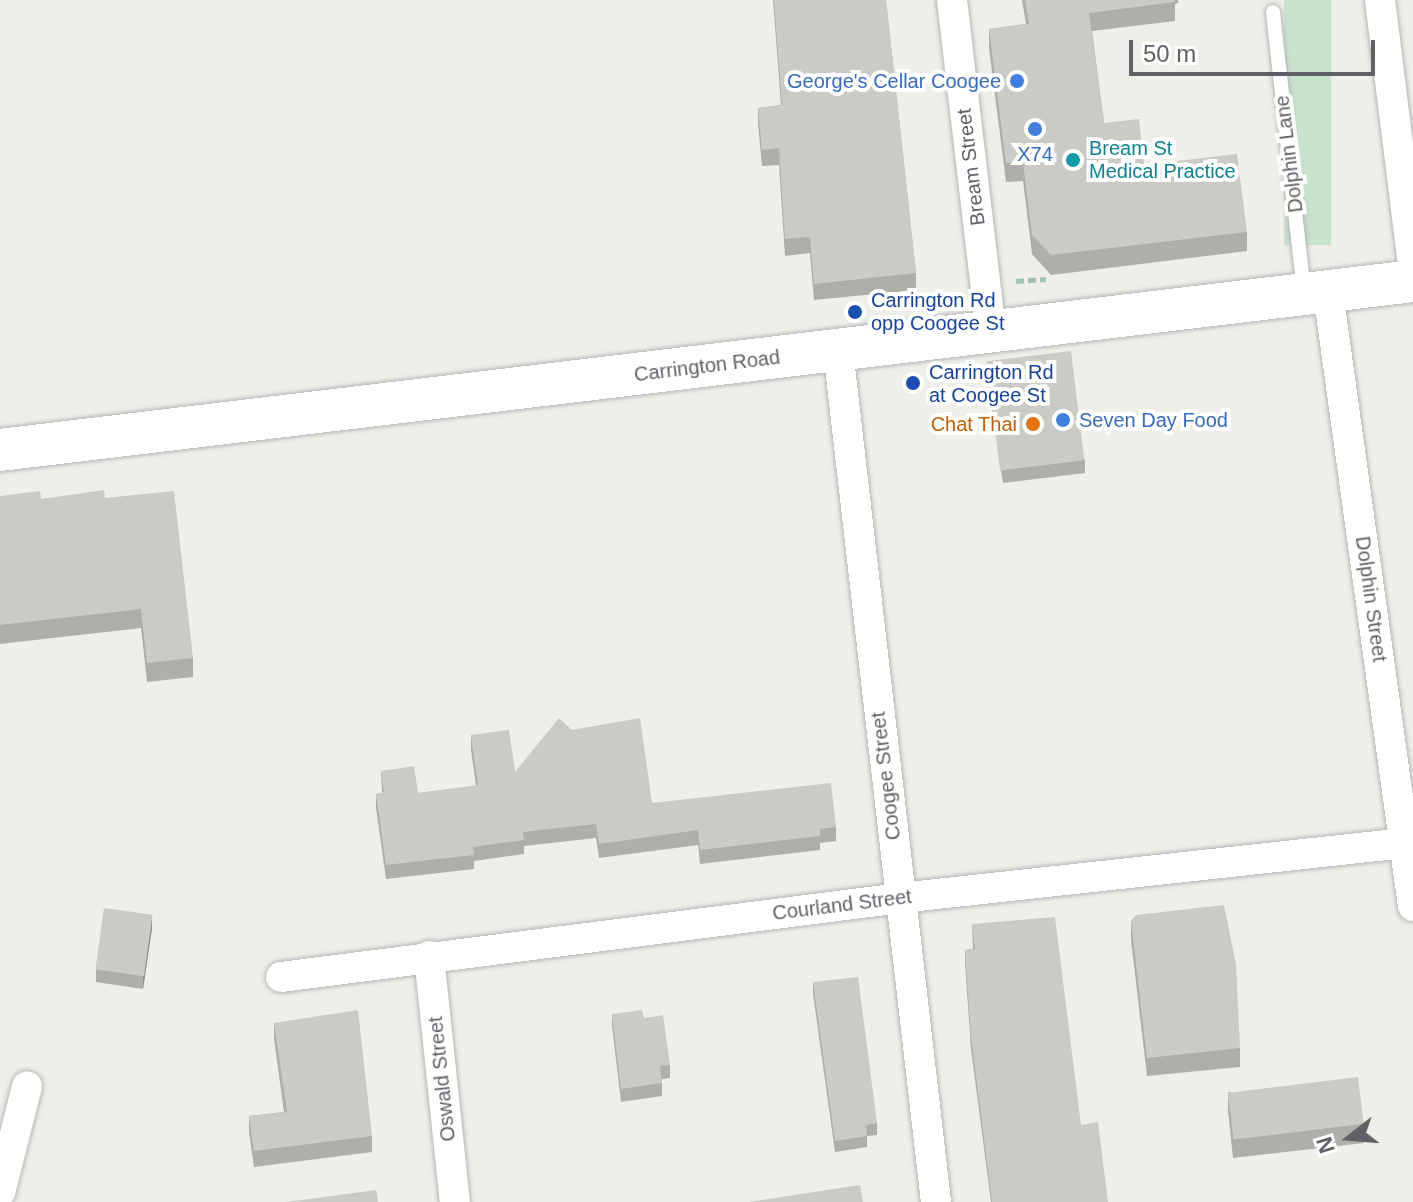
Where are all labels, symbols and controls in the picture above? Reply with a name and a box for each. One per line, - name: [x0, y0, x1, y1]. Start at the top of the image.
- scale bar: [1133, 24, 1379, 74]
- text: 50 m: [1143, 40, 1196, 67]
- place label: George's Cellar Coogee: [787, 69, 1001, 93]
- marker: George's Cellar Coogee: [1008, 72, 1026, 90]
- street label: Dolphin Lane: [1270, 94, 1308, 214]
- street label: Bream Street: [952, 107, 990, 227]
- marker: X74: [1026, 120, 1044, 138]
- place label: Bream St Medical Practice: [1089, 136, 1236, 183]
- place label: X74: [1017, 142, 1053, 166]
- marker: Bream St Medical Practice: [1064, 151, 1082, 169]
- place label: Carrington Rd opp Coogee St: [871, 288, 1004, 335]
- marker: Carrington Rd opp Coogee St: [846, 303, 864, 321]
- street label: Carrington Road: [633, 345, 781, 387]
- place label: Carrington Rd at Coogee St: [929, 360, 1054, 407]
- marker: Carrington Rd at Coogee St: [904, 374, 922, 392]
- place label: Seven Day Food: [1079, 408, 1228, 432]
- marker: Seven Day Food: [1054, 411, 1072, 429]
- place label: Chat Thai: [930, 412, 1017, 436]
- marker: Chat Thai: [1024, 415, 1042, 433]
- street label: Dolphin Street: [1350, 535, 1392, 663]
- street label: Coogee Street: [866, 711, 906, 841]
- street label: Courland Street: [771, 885, 913, 925]
- street label: Oswald Street: [424, 1015, 460, 1143]
- north arrow: [1309, 1098, 1389, 1178]
- text: N: [1311, 1134, 1340, 1156]

